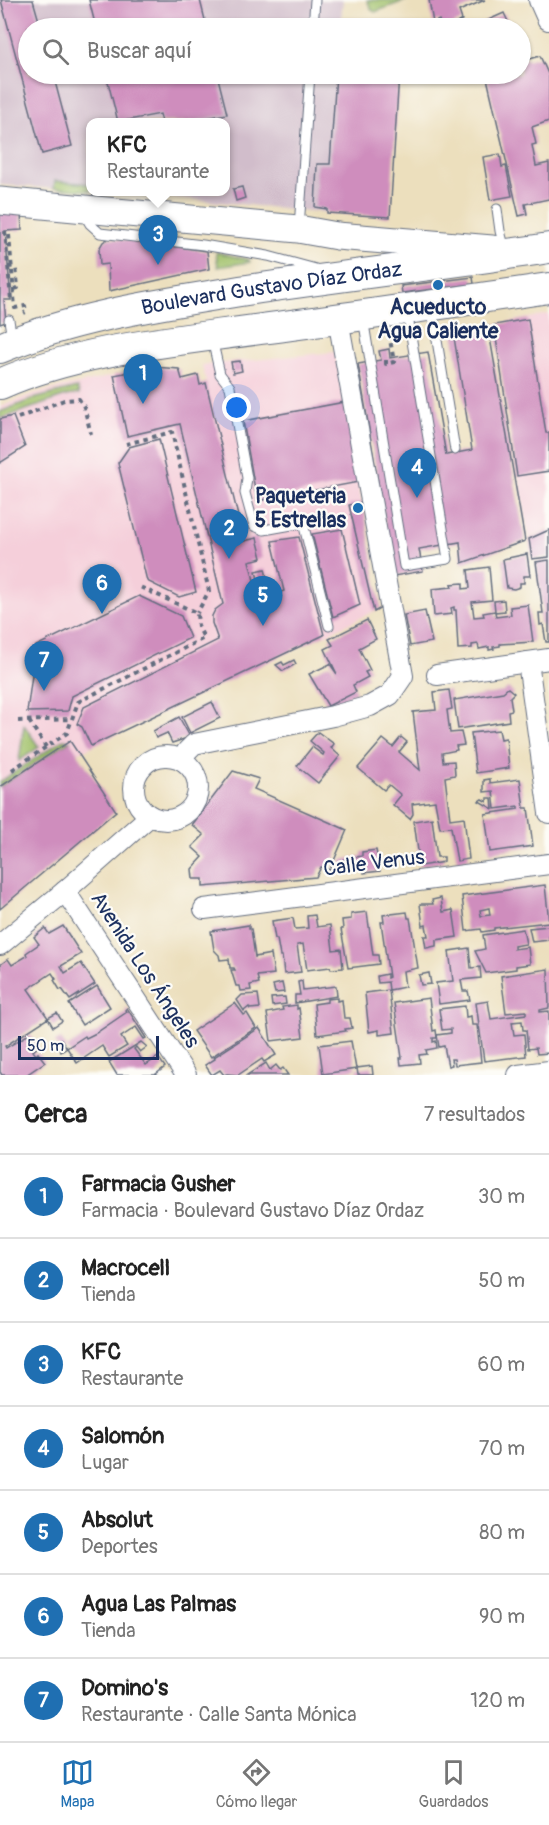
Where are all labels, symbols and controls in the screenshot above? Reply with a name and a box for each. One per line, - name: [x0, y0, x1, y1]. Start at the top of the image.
- search box: [18, 18, 531, 84]
- icon: search: [39, 35, 72, 68]
- text: Buscar aquí: [87, 37, 192, 65]
- popup: [86, 118, 230, 196]
- text: KFC: [107, 131, 147, 159]
- text: Restaurante: [107, 159, 209, 184]
- pin: 3: [138, 216, 178, 265]
- street label: Boulevard Gustavo Díaz Ordaz: [139, 255, 404, 321]
- marker: Acueducto Agua Caliente: [431, 278, 445, 292]
- place label: Acueducto Agua Caliente: [378, 294, 499, 345]
- pin: 1: [124, 354, 162, 404]
- your location: [222, 393, 251, 422]
- pin: 4: [398, 448, 436, 498]
- place label: Paqueteria 5 Estrellas: [255, 483, 347, 534]
- marker: Paqueteria 5 Estrellas: [351, 501, 365, 515]
- pin: 2: [210, 510, 248, 559]
- pin: 6: [82, 564, 122, 614]
- pin: 5: [244, 576, 282, 626]
- pin: 7: [24, 642, 63, 691]
- street label: Calle Venus: [322, 843, 427, 883]
- street label: Avenida Los Ángeles: [84, 887, 206, 1054]
- scale bar: [18, 1033, 159, 1060]
- text: 50 m: [27, 1036, 64, 1056]
- text: Cerca: [24, 1098, 87, 1130]
- text: 7 resultados: [424, 1102, 525, 1127]
- text: Farmacia Gusher: [81, 1170, 235, 1198]
- text: 1: [40, 1184, 47, 1209]
- text: 30 m: [478, 1184, 525, 1209]
- text: Farmacia · Boulevard Gustavo Díaz Ordaz: [81, 1198, 424, 1223]
- text: Macrocell: [81, 1254, 170, 1282]
- text: 2: [38, 1268, 49, 1293]
- text: 50 m: [478, 1268, 525, 1293]
- text: Tienda: [81, 1282, 136, 1307]
- text: KFC: [81, 1338, 121, 1366]
- text: 3: [38, 1352, 49, 1377]
- text: 60 m: [478, 1352, 525, 1377]
- text: Restaurante: [81, 1366, 183, 1391]
- text: Salomón: [81, 1422, 164, 1450]
- text: 4: [38, 1436, 49, 1461]
- text: 70 m: [479, 1436, 525, 1461]
- text: Lugar: [81, 1450, 129, 1475]
- text: Absolut: [81, 1506, 153, 1534]
- text: 5: [38, 1520, 49, 1545]
- text: 80 m: [479, 1520, 525, 1545]
- text: Deportes: [81, 1534, 158, 1559]
- text: Agua Las Palmas: [81, 1590, 236, 1618]
- text: 6: [38, 1604, 49, 1629]
- text: 90 m: [479, 1604, 525, 1629]
- text: Tienda: [81, 1618, 136, 1643]
- text: Domino's: [81, 1674, 168, 1702]
- text: 7: [38, 1688, 49, 1713]
- text: 120 m: [470, 1688, 525, 1713]
- text: Restaurante · Calle Santa Mónica: [81, 1702, 357, 1727]
- tab: Mapa: [61, 1756, 95, 1812]
- tab: Cómo llegar: [216, 1756, 297, 1812]
- tab: Guardados: [418, 1756, 488, 1812]

